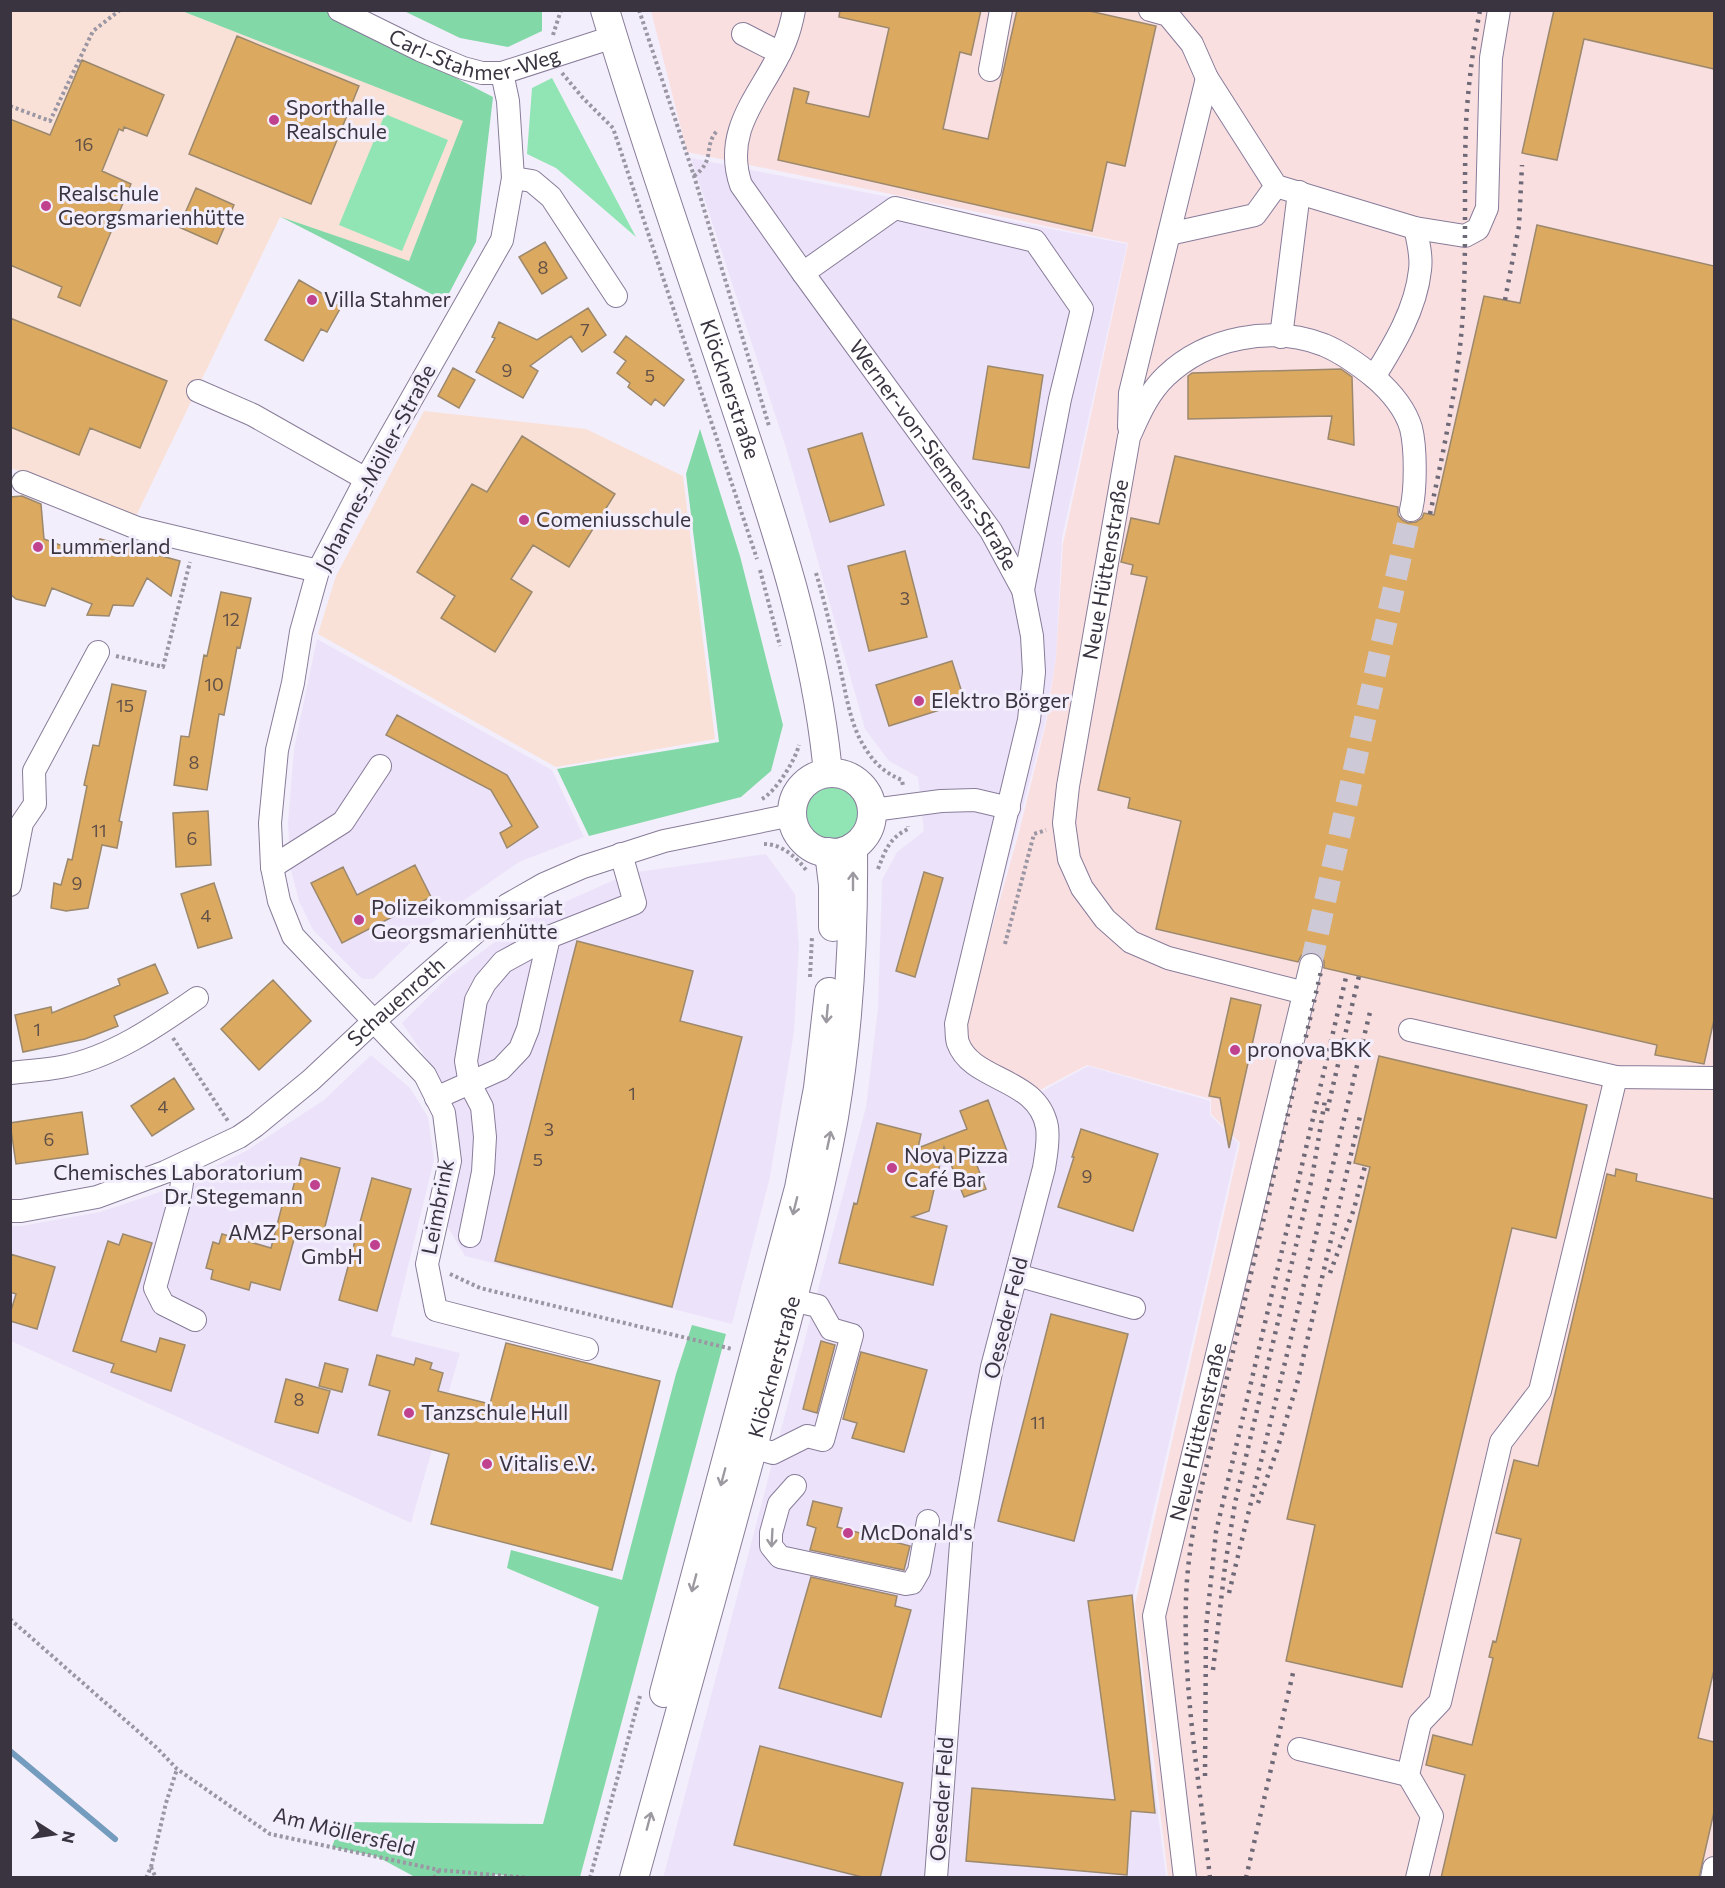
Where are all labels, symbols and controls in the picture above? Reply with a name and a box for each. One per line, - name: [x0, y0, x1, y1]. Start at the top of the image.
- street label: Carl-Stahmer-Weg: [385, 23, 563, 84]
- place label: Sporthalle Realschule: [286, 94, 387, 143]
- marker: Sporthalle Realschule: [267, 113, 281, 127]
- house number: 16: [75, 133, 93, 155]
- place label: Realschule Georgsmarienhütte: [58, 180, 244, 229]
- marker: Realschule Georgsmarienhütte: [39, 199, 53, 213]
- house number: 8: [538, 256, 549, 278]
- place label: Villa Stahmer: [324, 286, 451, 311]
- marker: Villa Stahmer: [305, 293, 319, 307]
- street label: Klöcknerstraße: [696, 315, 766, 462]
- house number: 7: [580, 318, 590, 340]
- street label: Werner-von-Siemens-Straße: [845, 334, 1024, 574]
- house number: 9: [502, 359, 512, 381]
- street label: Johannes-Möller-Straße: [310, 360, 440, 575]
- house number: 5: [645, 364, 655, 386]
- street label: Neue Hüttenstraße: [1076, 477, 1132, 661]
- place label: Comeniusschule: [536, 506, 691, 531]
- marker: Comeniusschule: [517, 513, 531, 527]
- place label: Lummerland: [50, 533, 170, 558]
- marker: Lummerland: [31, 540, 45, 554]
- house number: 3: [900, 587, 910, 609]
- house number: 12: [222, 608, 240, 630]
- house number: 10: [204, 673, 224, 695]
- place label: Elektro Börger: [931, 687, 1070, 712]
- house number: 15: [116, 694, 134, 716]
- marker: Elektro Börger: [912, 694, 926, 708]
- house number: 8: [189, 751, 200, 773]
- house number: 11: [91, 819, 107, 841]
- house number: 6: [187, 827, 197, 849]
- one-way arrow: [847, 871, 859, 891]
- house number: 9: [72, 872, 82, 894]
- place label: Polizeikommissariat Georgsmarienhütte: [371, 894, 563, 943]
- house number: 4: [201, 904, 212, 926]
- marker: Polizeikommissariat Georgsmarienhütte: [352, 913, 366, 927]
- street label: Schauenroth: [341, 951, 449, 1051]
- one-way arrow: [821, 1004, 832, 1024]
- house number: 1: [33, 1018, 41, 1040]
- place label: pronova BKK: [1247, 1036, 1372, 1061]
- marker: pronova BKK: [1228, 1043, 1242, 1057]
- house number: 1: [628, 1082, 636, 1104]
- house number: 4: [158, 1095, 169, 1117]
- house number: 3: [544, 1118, 554, 1140]
- house number: 6: [44, 1128, 54, 1150]
- one-way arrow: [824, 1131, 835, 1151]
- place label: Nova Pizza Café Bar: [904, 1142, 1008, 1191]
- house number: 5: [533, 1148, 543, 1170]
- street label: Leimbrink: [415, 1157, 458, 1256]
- place label: Chemisches Laboratorium Dr. Stegemann: [53, 1159, 303, 1208]
- marker: Nova Pizza Café Bar: [885, 1161, 899, 1175]
- house number: 9: [1082, 1165, 1092, 1187]
- marker: Chemisches Laboratorium Dr. Stegemann: [308, 1178, 322, 1192]
- one-way arrow: [788, 1196, 800, 1215]
- place label: AMZ Personal GmbH: [228, 1219, 363, 1268]
- marker: AMZ Personal GmbH: [368, 1238, 382, 1252]
- street label: Oeseder Feld: [977, 1254, 1032, 1381]
- street label: Klöcknerstraße: [742, 1293, 804, 1440]
- street label: Neue Hüttenstraße: [1163, 1340, 1230, 1523]
- house number: 8: [294, 1388, 305, 1410]
- place label: Tanzschule Hull: [421, 1399, 568, 1424]
- marker: Tanzschule Hull: [402, 1406, 416, 1420]
- house number: 11: [1030, 1411, 1046, 1433]
- place label: Vitalis e.V.: [499, 1450, 595, 1475]
- marker: Vitalis e.V.: [480, 1457, 494, 1471]
- one-way arrow: [716, 1467, 728, 1486]
- place label: McDonald's: [860, 1519, 973, 1544]
- marker: McDonald's: [841, 1526, 855, 1540]
- one-way arrow: [767, 1527, 778, 1547]
- one-way arrow: [687, 1573, 699, 1592]
- street label: Oeseder Feld: [924, 1736, 957, 1862]
- street label: Am Möllersfeld: [271, 1801, 418, 1860]
- north arrow: [24, 1804, 84, 1864]
- one-way arrow: [644, 1812, 656, 1831]
- text: N: [59, 1829, 80, 1845]

